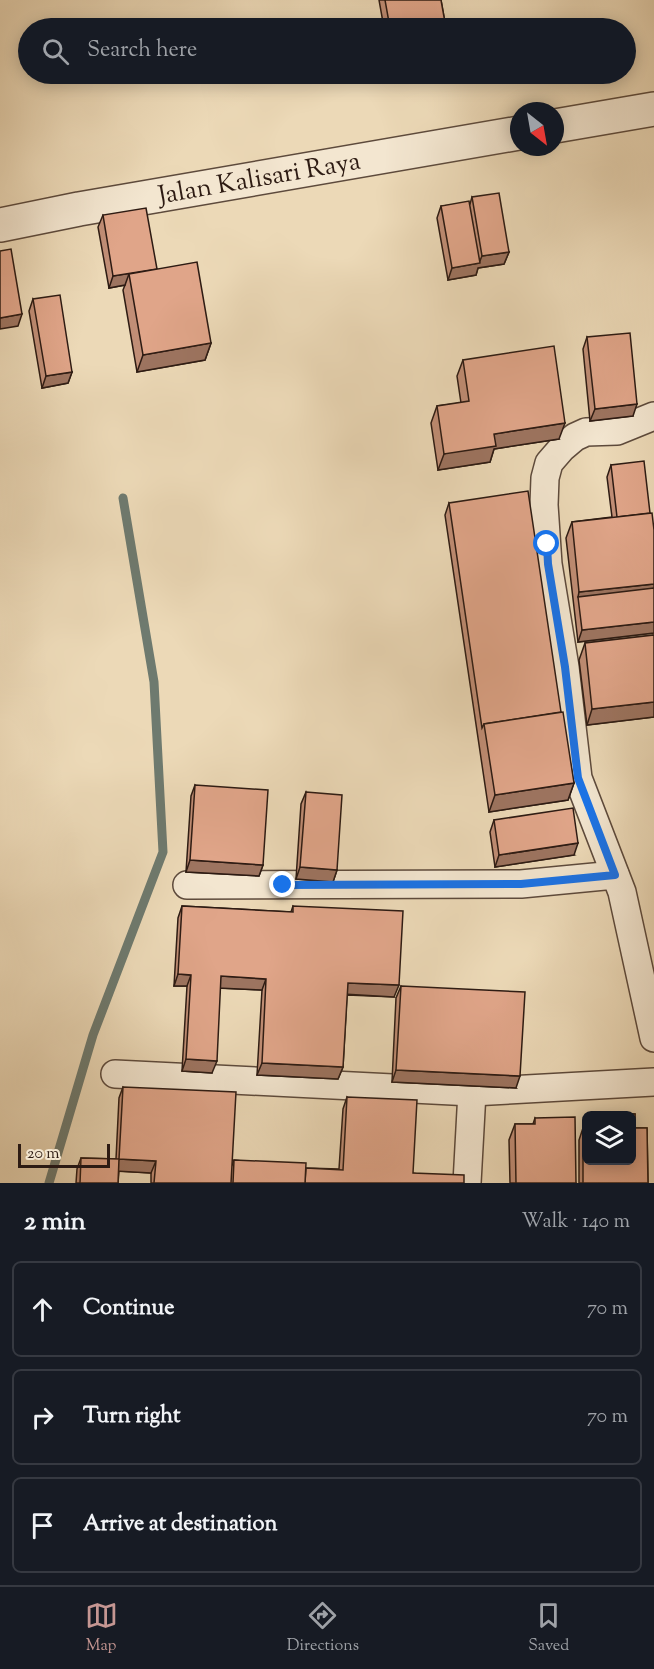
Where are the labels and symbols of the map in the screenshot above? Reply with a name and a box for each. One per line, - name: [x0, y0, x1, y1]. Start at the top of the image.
- north arrow: [510, 102, 564, 156]
- street label: Jalan Kalisari Raya: [153, 143, 364, 216]
- route start: [533, 530, 559, 556]
- route end: [269, 871, 295, 897]
- scale bar: [18, 1141, 110, 1168]

